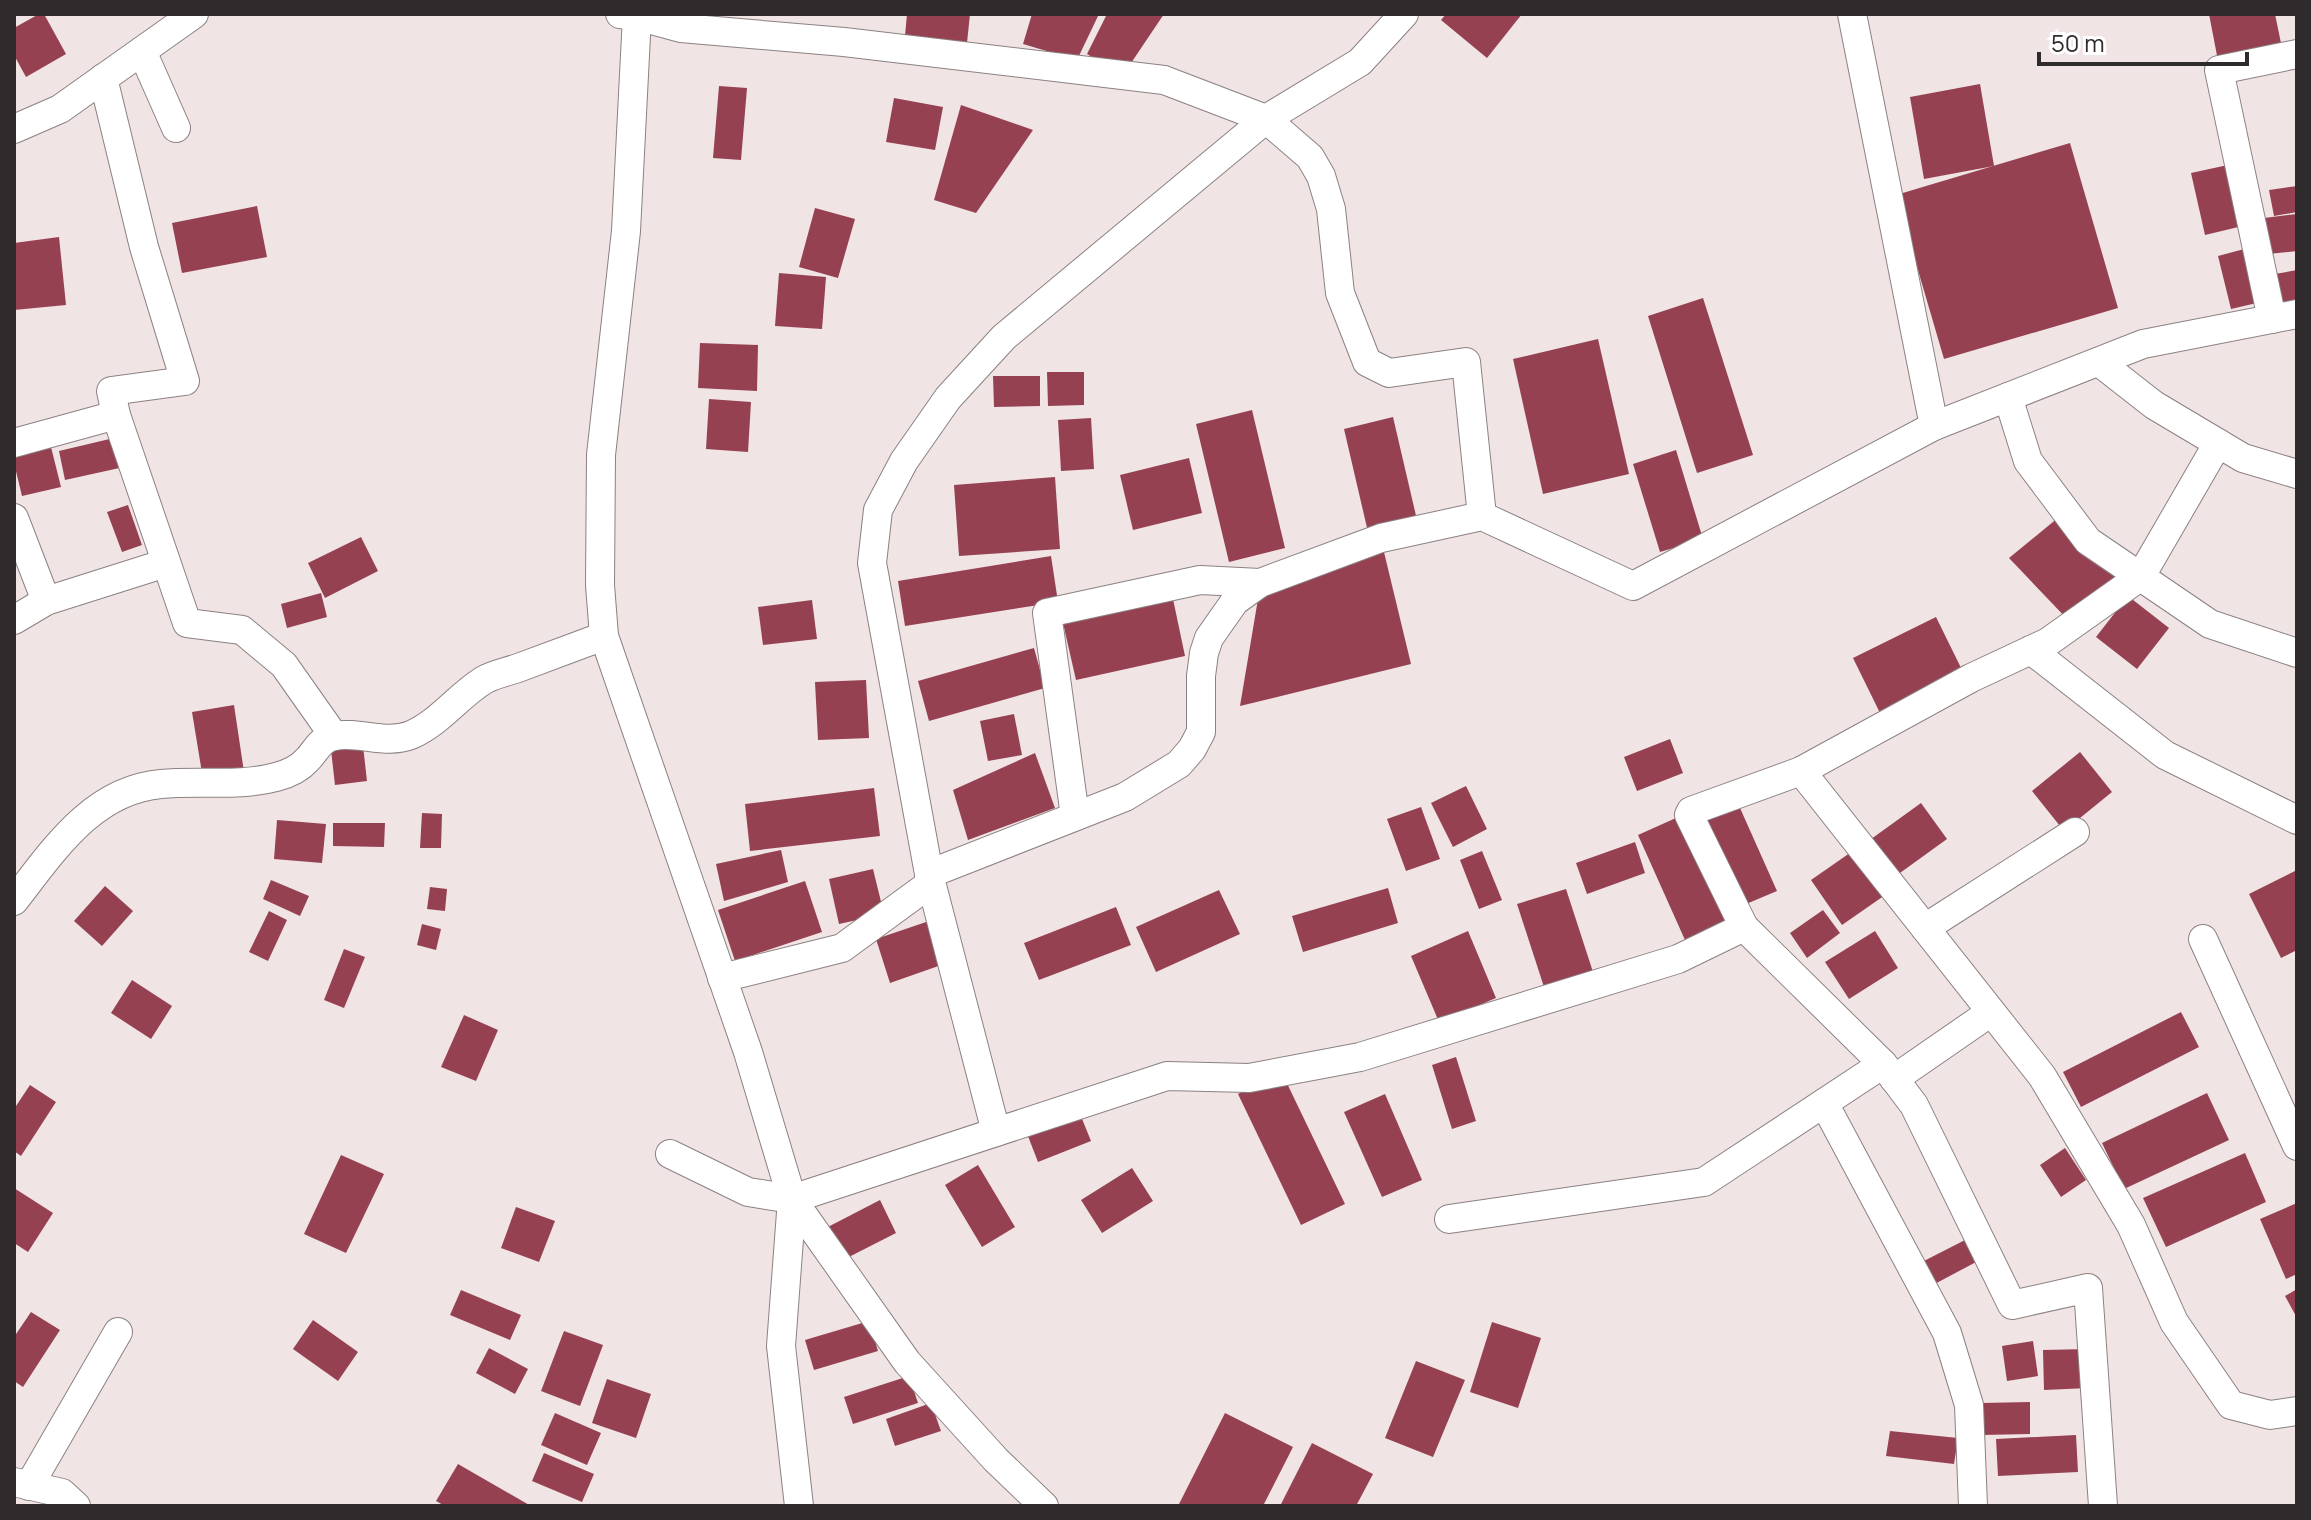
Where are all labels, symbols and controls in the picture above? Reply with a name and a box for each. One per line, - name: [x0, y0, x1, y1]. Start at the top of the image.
- scale bar: [2039, 16, 2247, 66]
- text: 50 m: [2051, 26, 2105, 59]

